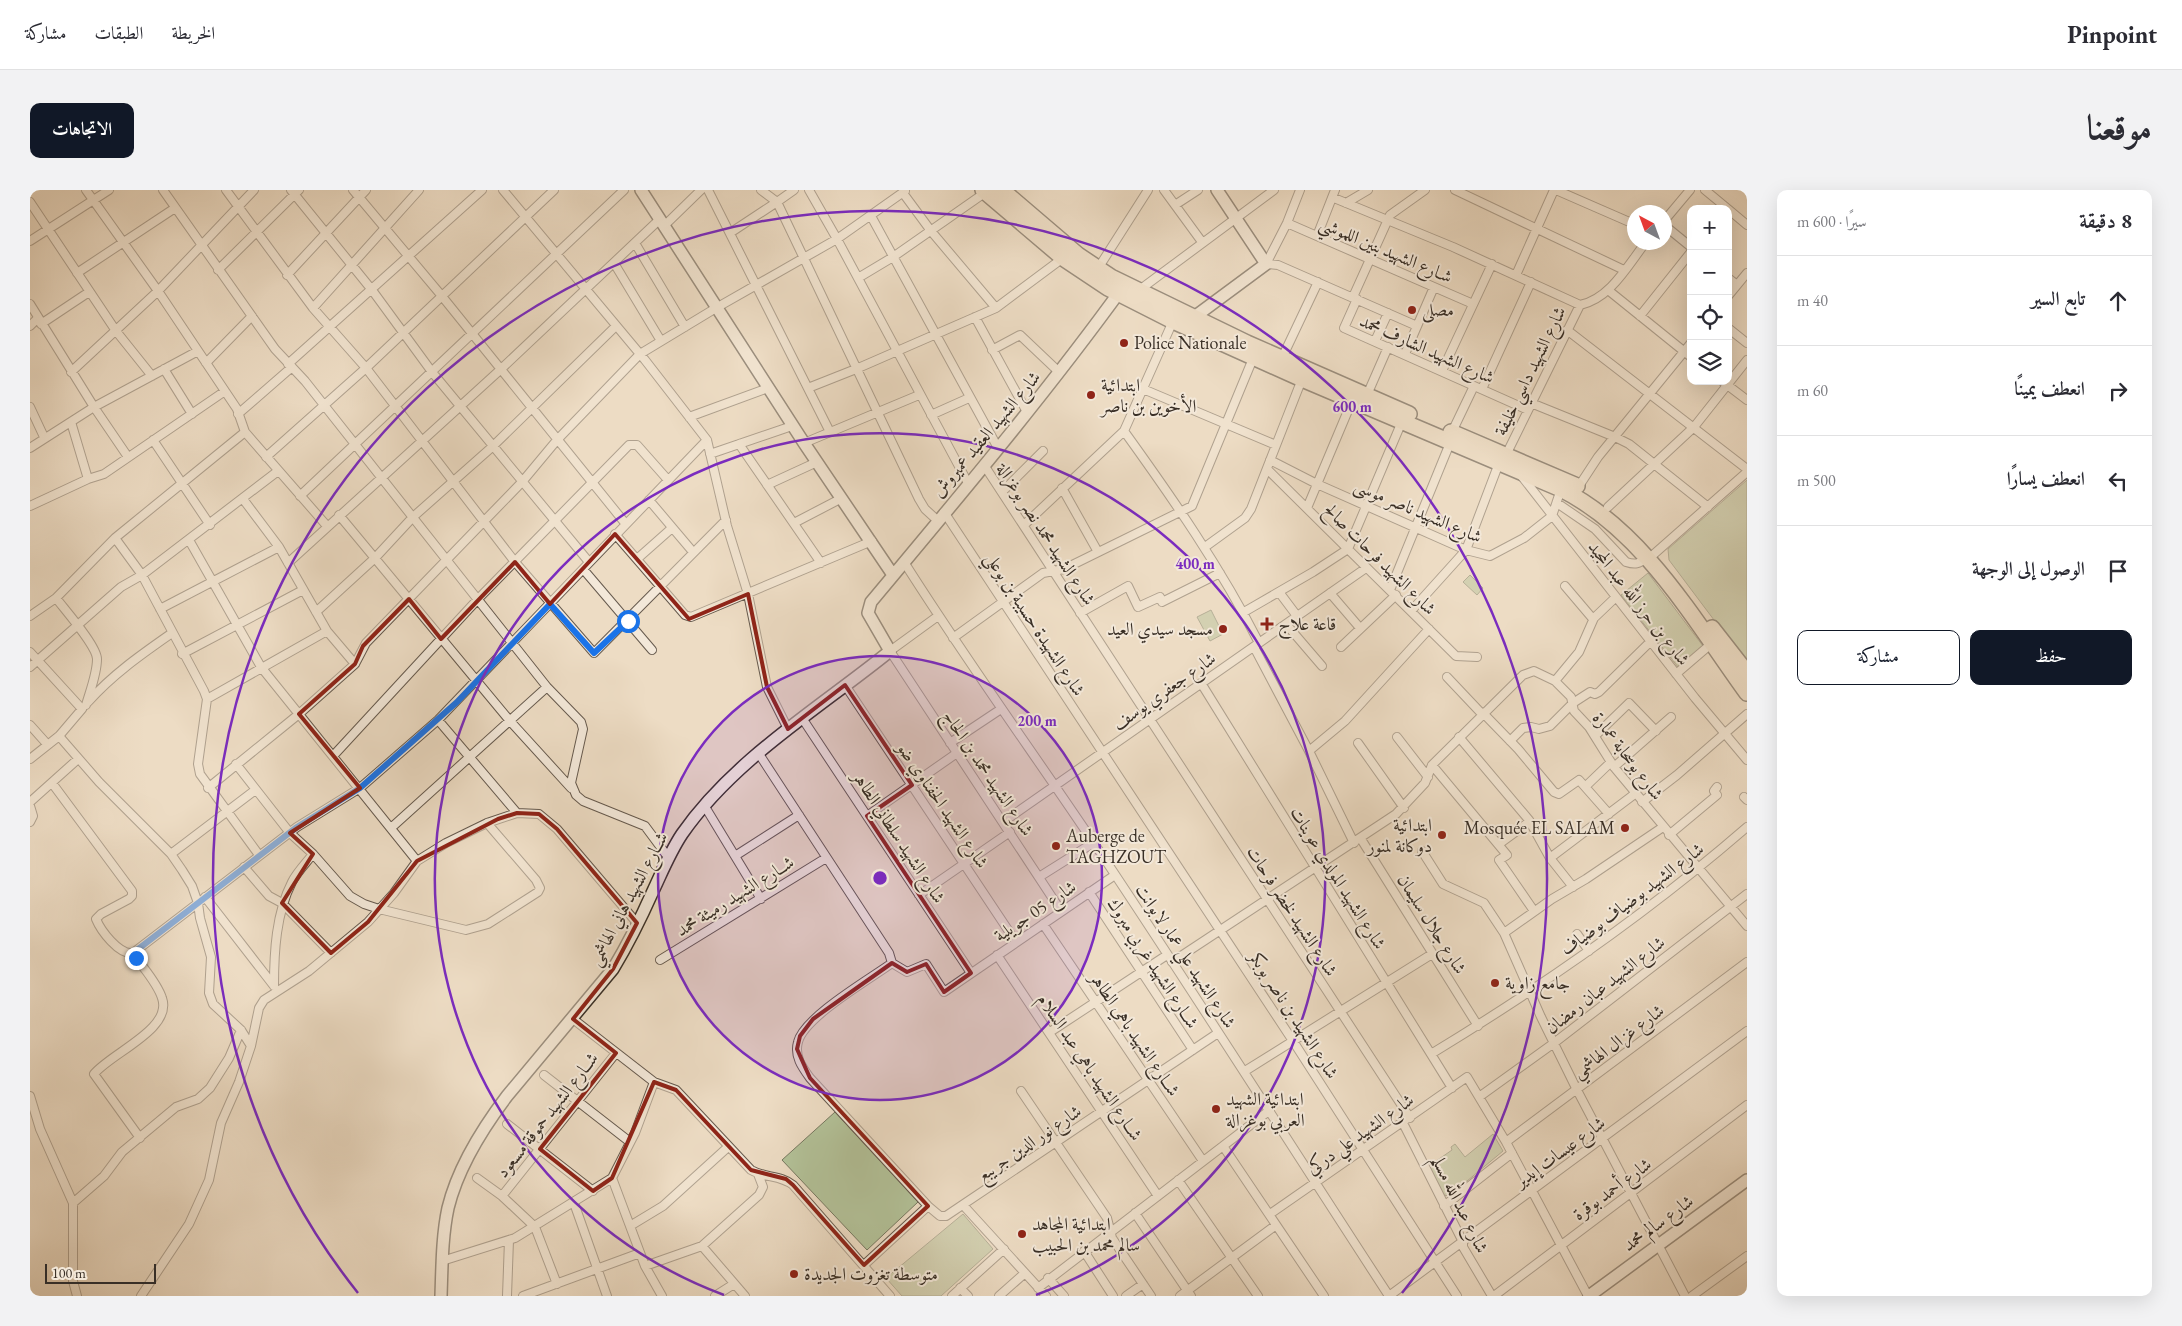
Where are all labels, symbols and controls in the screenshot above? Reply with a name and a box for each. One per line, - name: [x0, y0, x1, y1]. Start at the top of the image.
- text: Pinpoint: [2067, 19, 2157, 50]
- text: مشاركة: [25, 21, 66, 44]
- text: الطبقات: [94, 21, 143, 44]
- text: الخريطة: [171, 21, 215, 44]
- button: الاتجاهات: [30, 103, 134, 158]
- text: موقعنا: [2087, 104, 2152, 149]
- north arrow: [1627, 205, 1672, 250]
- map controls: [1687, 205, 1732, 385]
- button: +: [1687, 205, 1732, 250]
- text: 8 دقيقة: [2079, 207, 2132, 234]
- street label: شـارع الشهيد بنين اللموشي: [1314, 211, 1456, 293]
- text: سيرًا · 600 m: [1797, 211, 1867, 232]
- button: −: [1687, 250, 1732, 295]
- text: تابع السير: [2031, 286, 2085, 311]
- icon: ahead: [2104, 287, 2132, 315]
- text: 40 m: [1797, 290, 1828, 311]
- button: locate: [1687, 295, 1732, 340]
- place label: مصلى: [1422, 298, 1454, 323]
- street label: شارع الشهيد داسي خليفة: [1488, 302, 1576, 442]
- marker: مصلى: [1406, 304, 1418, 316]
- street label: شارع الشهيد الشارف محمد: [1355, 309, 1498, 392]
- place label: Police Nationale: [1134, 331, 1246, 354]
- marker: Police Nationale: [1118, 337, 1130, 349]
- button: layers: [1687, 340, 1732, 385]
- street label: شارع الشهيد العقيد عميروش: [926, 366, 1048, 504]
- place label: ابتدائية الأخوين بن ناصر: [1099, 373, 1197, 418]
- text: انعطف يمينًا: [2014, 376, 2085, 401]
- icon: right: [2104, 377, 2132, 405]
- text: 60 m: [1797, 380, 1828, 401]
- marker: ابتدائية الأخوين بن ناصر: [1085, 389, 1097, 401]
- text: 600 m: [1332, 397, 1372, 416]
- street label: شارع الشهيد محمد نصر بوغزالة: [988, 457, 1101, 611]
- text: انعطف يسارًا: [2007, 466, 2085, 491]
- icon: left: [2104, 467, 2132, 495]
- text: 500 m: [1797, 470, 1836, 491]
- street label: شارع الشهيد ناصر موسى: [1349, 473, 1486, 552]
- street label: شارع الشهيد فرحات صالح: [1316, 498, 1441, 623]
- street label: شارع بن حرز الله عبد المجيد: [1580, 534, 1697, 672]
- street label: شارع الشهيدة حسيبة بن بوعلي: [975, 547, 1091, 703]
- text: 400 m: [1175, 554, 1215, 573]
- text: الوصول إلى الوجهة: [1972, 556, 2085, 581]
- icon: arrive: [2104, 557, 2132, 585]
- route start: [617, 610, 640, 633]
- place label: قاعة علاج: [1278, 612, 1336, 640]
- place label: مسجد سيدي العيد: [1107, 617, 1213, 644]
- marker: قاعة علاج: [1260, 617, 1274, 631]
- marker: مسجد سيدي العيد: [1217, 623, 1229, 635]
- button: مشاركة: [1797, 630, 1960, 685]
- button: حفظ: [1970, 630, 2132, 685]
- street label: شارع جعفري يوسف: [1107, 646, 1222, 738]
- street label: شارع الشهيد محمد بن الحاج: [934, 705, 1039, 843]
- street label: شارع بوسحابة عمارة: [1584, 707, 1669, 807]
- text: 200 m: [1017, 711, 1057, 730]
- street label: شارع الشهيد الحفناوي ضو: [888, 736, 994, 874]
- street label: شارع الشهيد سلطاني الطاهر: [844, 764, 951, 910]
- street label: شارع الشهيد المولدي عوينات: [1282, 802, 1392, 956]
- place label: ابتدائية دوكانة لمنور: [1365, 813, 1432, 857]
- place label: Mosquée EL SALAM: [1464, 816, 1615, 839]
- marker: Mosquée EL SALAM: [1619, 822, 1631, 834]
- place label: Auberge de TAGHZOUT: [1065, 824, 1167, 868]
- street label: شــارع الشهيد هاني الهاشمي: [582, 828, 678, 973]
- marker: ابتدائية دوكانة لمنور: [1436, 829, 1448, 841]
- street label: شارع الشهيد بوضياف بوضياف: [1555, 837, 1710, 963]
- marker: Auberge de TAGHZOUT: [1050, 840, 1062, 852]
- street label: شارع الشهيد لخضر فرحات: [1238, 841, 1343, 982]
- street label: شــارع الشهيد رميثة محمد: [671, 850, 800, 945]
- centre of rings: [871, 869, 889, 887]
- street label: شارع جلال سليمان: [1389, 869, 1472, 980]
- street label: شارع 05 جويلية: [989, 875, 1082, 950]
- street label: شارع الشهيد علي عمار لابوانت: [1126, 879, 1242, 1036]
- street label: شــارع الشهيد غربي مبروك: [1099, 893, 1204, 1035]
- street label: شارع الشهيد عبان رمضان: [1540, 931, 1672, 1042]
- street label: شارع الشهيد بن ناصر بوبكر: [1240, 945, 1344, 1085]
- route end: [125, 947, 148, 970]
- street label: شــارع الشهيد باهي الطاهر: [1081, 965, 1186, 1103]
- place label: جامع زاوية: [1505, 971, 1570, 999]
- marker: جامع زاوية: [1489, 977, 1501, 989]
- street label: شــارع الشهيد باهي عبد السلام: [1028, 989, 1148, 1148]
- street label: شارع غزال الهاشمي: [1567, 998, 1672, 1088]
- street label: شــارع الشهيد حموقة مسعود: [490, 1047, 606, 1185]
- place label: ابتدائية الشهيد العربي بوغزالة: [1225, 1087, 1305, 1135]
- street label: شارع الشهيد علي دركي: [1301, 1088, 1422, 1184]
- street label: شارع نور الدين جريبع: [972, 1099, 1088, 1190]
- marker: ابتدائية الشهيد العربي بوغزالة: [1210, 1103, 1222, 1115]
- street label: شارع عيسات إيدير: [1508, 1111, 1612, 1197]
- street label: شارع عبد الله مسلم: [1420, 1150, 1496, 1260]
- street label: شارع أحمد بوقرة: [1567, 1151, 1658, 1228]
- street label: شارع سالم محمد: [1618, 1189, 1701, 1260]
- place label: ابتدائية المجاهد سالم محمد بن الحبيب: [1032, 1212, 1140, 1261]
- marker: ابتدائية المجاهد سالم محمد بن الحبيب: [1016, 1228, 1028, 1240]
- scale bar: [45, 1261, 156, 1284]
- place label: متوسطة تغزوت الجديدة: [804, 1262, 938, 1286]
- text: 100 m: [52, 1264, 86, 1282]
- marker: متوسطة تغزوت الجديدة: [788, 1268, 800, 1280]

